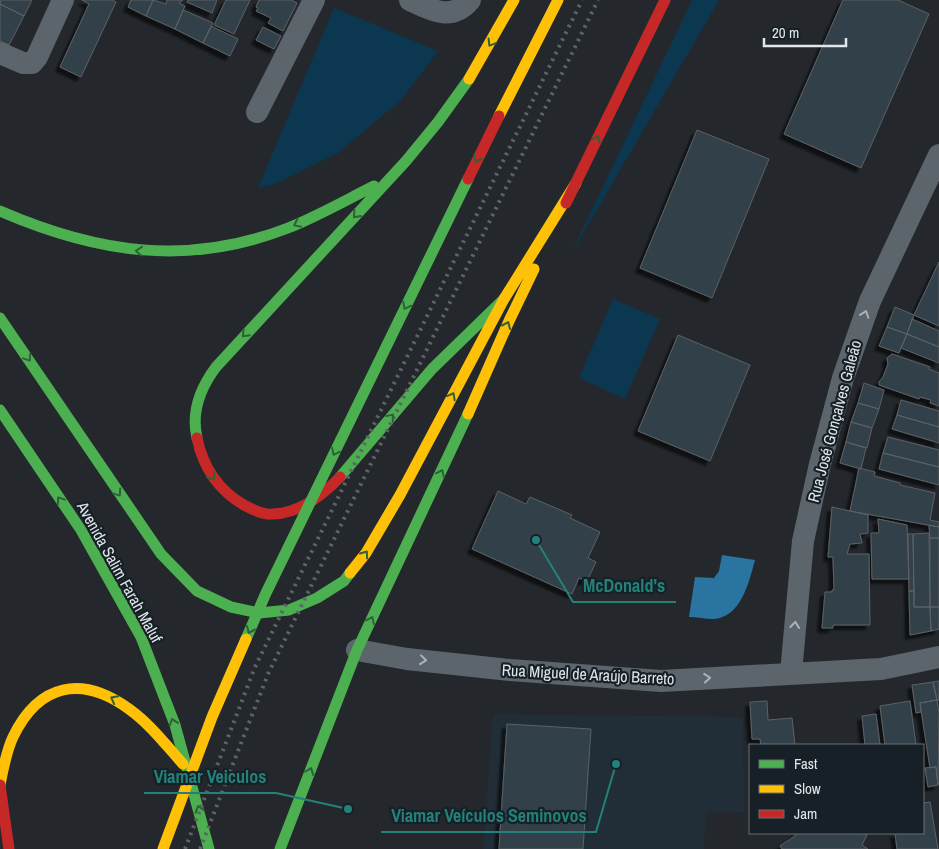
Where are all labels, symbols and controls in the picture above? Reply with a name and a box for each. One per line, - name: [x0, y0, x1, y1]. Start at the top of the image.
- scale bar: [764, 15, 846, 47]
- text: 20 m: [772, 22, 799, 43]
- one-way arrow: [487, 37, 497, 46]
- one-way arrow: [591, 135, 601, 144]
- one-way arrow: [473, 154, 483, 163]
- one-way arrow: [352, 209, 361, 218]
- one-way arrow: [294, 217, 303, 227]
- one-way arrow: [135, 245, 143, 256]
- one-way arrow: [402, 300, 412, 309]
- one-way arrow: [860, 310, 870, 318]
- one-way arrow: [501, 321, 512, 330]
- one-way arrow: [242, 328, 251, 337]
- street label: Rua José Gonçalves Galeão: [802, 337, 866, 505]
- one-way arrow: [22, 352, 31, 362]
- one-way arrow: [446, 393, 456, 402]
- one-way arrow: [385, 413, 394, 422]
- one-way arrow: [331, 446, 341, 455]
- one-way arrow: [434, 469, 445, 478]
- one-way arrow: [205, 471, 215, 480]
- one-way arrow: [112, 487, 121, 497]
- one-way arrow: [57, 496, 66, 506]
- street label: Avenida Salim Farah Maluf: [72, 497, 168, 647]
- one-way arrow: [359, 550, 368, 560]
- callout: McDonald's: [573, 569, 676, 602]
- text: McDonald's: [583, 573, 665, 598]
- one-way arrow: [365, 616, 376, 625]
- one-way arrow: [790, 620, 801, 628]
- one-way arrow: [245, 625, 256, 634]
- one-way arrow: [419, 654, 427, 665]
- street label: Rua Miguel de Araújo Barreto: [501, 658, 675, 690]
- one-way arrow: [703, 673, 711, 684]
- one-way arrow: [110, 695, 119, 705]
- one-way arrow: [169, 718, 179, 727]
- legend: [749, 744, 924, 834]
- text: Fast: [794, 753, 818, 774]
- callout: Viamar Veiculos: [144, 760, 276, 793]
- text: Viamar Veiculos: [154, 764, 266, 789]
- one-way arrow: [304, 767, 315, 776]
- text: Slow: [794, 778, 821, 799]
- callout: Viamar Veículos Seminovos: [381, 799, 596, 832]
- text: Viamar Veículos Seminovos: [391, 803, 587, 828]
- text: Jam: [794, 803, 817, 824]
- one-way arrow: [194, 805, 204, 813]

